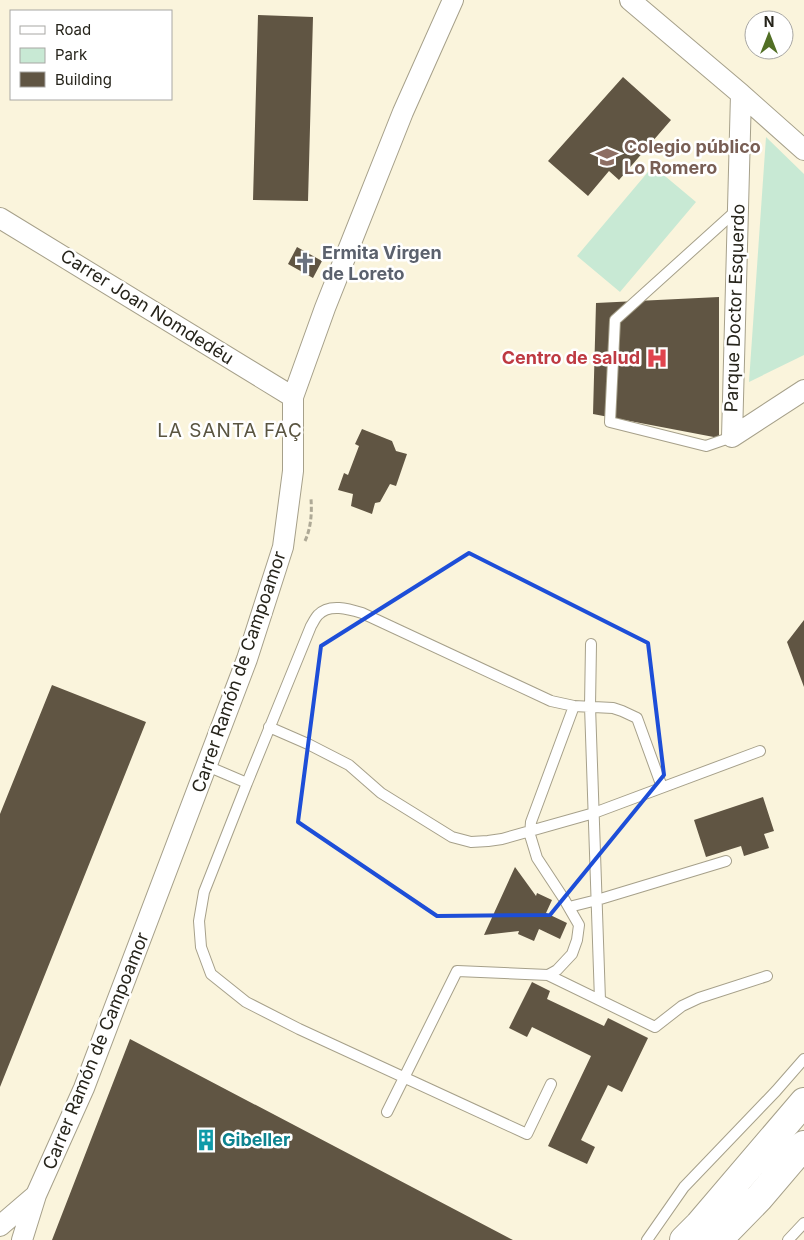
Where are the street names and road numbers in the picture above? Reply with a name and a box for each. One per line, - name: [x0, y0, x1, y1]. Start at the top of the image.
- street label: Parque Doctor Esquerdo: [720, 203, 749, 413]
- street label: Carrer Joan Nomdedéu: [57, 245, 238, 368]
- street label: Carrer Ramón de Campoamor: [187, 548, 290, 795]
- street label: Carrer Ramón de Campoamor: [38, 929, 153, 1173]

